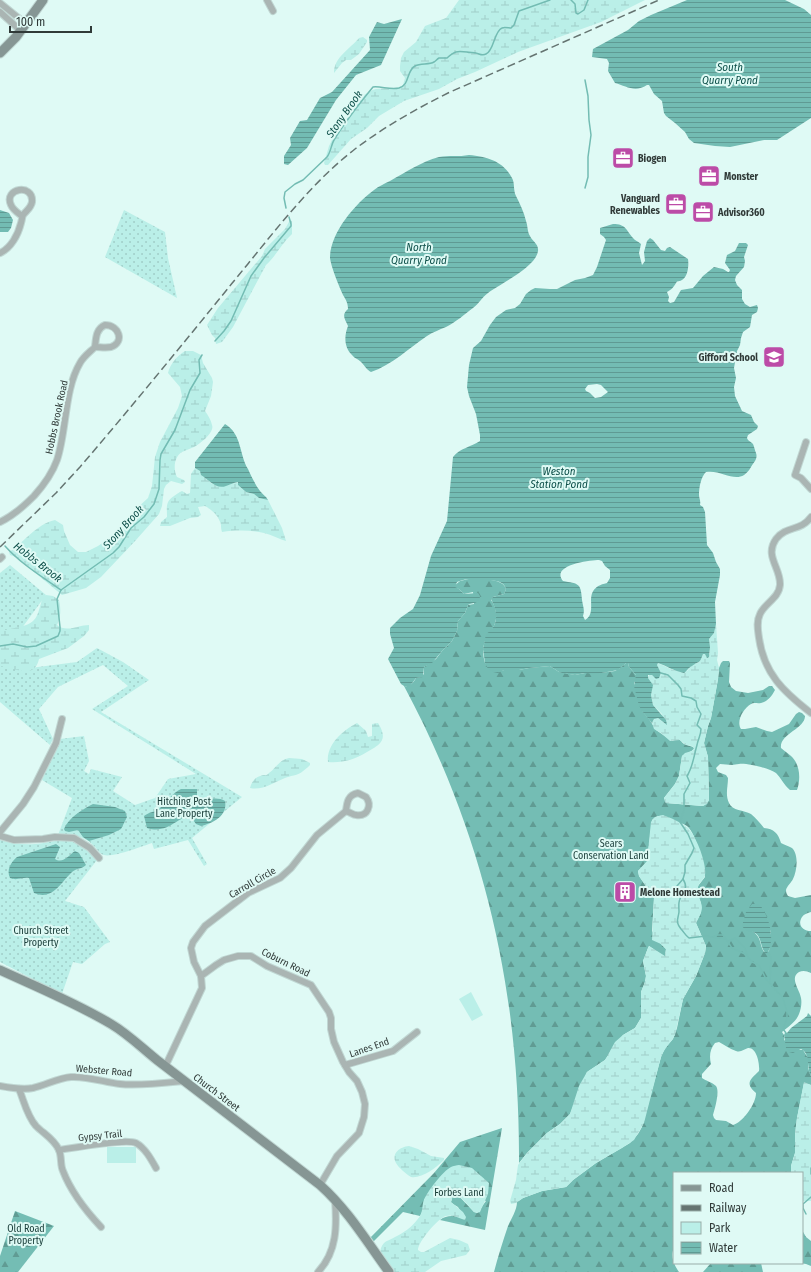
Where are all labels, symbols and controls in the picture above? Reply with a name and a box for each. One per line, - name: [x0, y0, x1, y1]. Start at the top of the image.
- scale bar: [10, 8, 91, 34]
- text: 100 m: [16, 15, 45, 29]
- water label: South Quarry Pond: [702, 61, 758, 87]
- water label: Stony Brook: [323, 88, 366, 141]
- office icon: Biogen: [610, 145, 636, 171]
- place label: Biogen: [638, 153, 667, 165]
- office icon: Monster: [696, 163, 722, 189]
- place label: Monster: [724, 171, 759, 183]
- office icon: Vanguard Renewables: [663, 191, 689, 217]
- place label: Vanguard Renewables: [610, 193, 661, 217]
- office icon: Advisor360: [690, 199, 716, 225]
- place label: Advisor360: [717, 207, 765, 219]
- water label: North Quarry Pond: [391, 241, 447, 267]
- school or university icon: Gifford School: [761, 344, 787, 370]
- place label: Gifford School: [699, 352, 758, 364]
- street label: Hobbs Brook Road: [43, 379, 71, 455]
- water label: Weston Station Pond: [529, 465, 588, 491]
- water label: Stony Brook: [100, 502, 147, 553]
- water label: Hobbs Brook: [11, 540, 65, 586]
- park label: Hitching Post Lane Property: [156, 796, 213, 820]
- park label: Sears Conservation Land: [573, 838, 649, 862]
- street label: Carroll Circle: [227, 865, 278, 901]
- building icon: Melone Homestead: [612, 879, 638, 905]
- place label: Melone Homestead: [640, 887, 720, 899]
- park label: Church Street Property: [13, 925, 69, 949]
- street label: Coburn Road: [259, 946, 312, 980]
- street label: Lanes End: [348, 1036, 391, 1060]
- street label: Webster Road: [75, 1063, 133, 1079]
- street label: Church Street: [191, 1071, 243, 1115]
- street label: Gypsy Trail: [78, 1128, 123, 1144]
- legend: [673, 1172, 803, 1264]
- text: Road: [709, 1181, 734, 1195]
- park label: Forbes Land: [434, 1187, 484, 1199]
- text: Railway: [709, 1201, 747, 1215]
- text: Park: [709, 1221, 731, 1235]
- park label: Old Road Property: [7, 1223, 45, 1247]
- text: Water: [709, 1241, 738, 1255]

